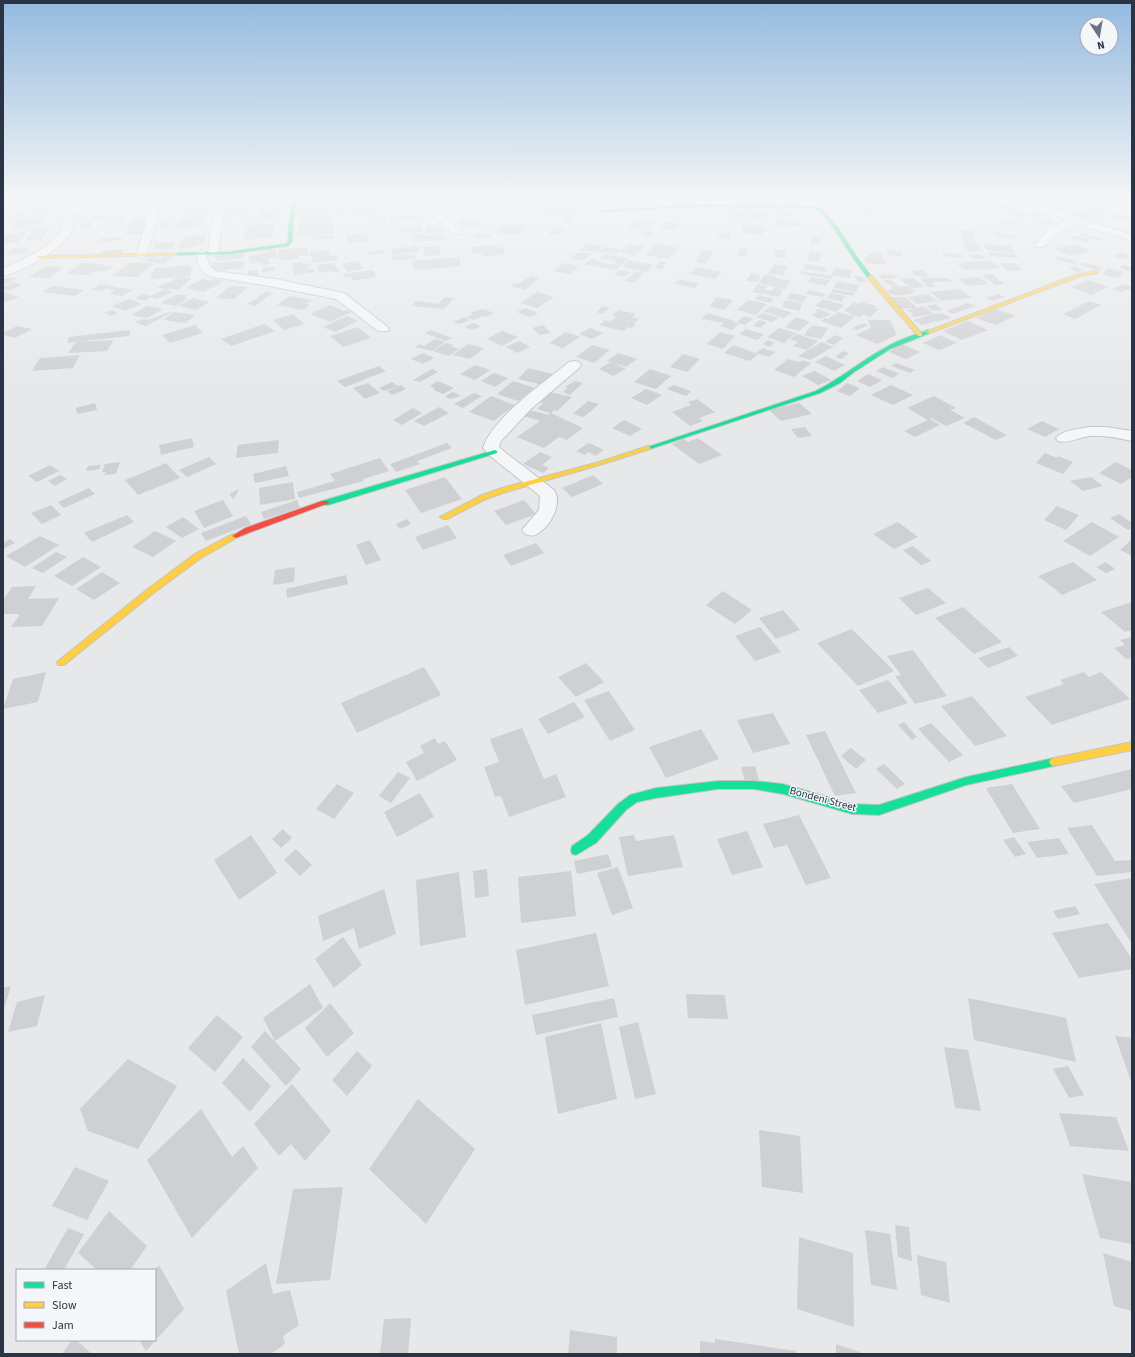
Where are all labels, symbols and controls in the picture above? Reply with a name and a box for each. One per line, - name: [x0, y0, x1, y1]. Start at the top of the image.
- north arrow: [1079, 16, 1119, 56]
- text: N: [1096, 37, 1106, 53]
- street label: Bondeni Street: [788, 783, 858, 815]
- legend: [16, 1269, 156, 1341]
- text: Fast: [52, 1277, 72, 1294]
- text: Slow: [52, 1297, 77, 1314]
- text: Jam: [52, 1317, 74, 1334]

